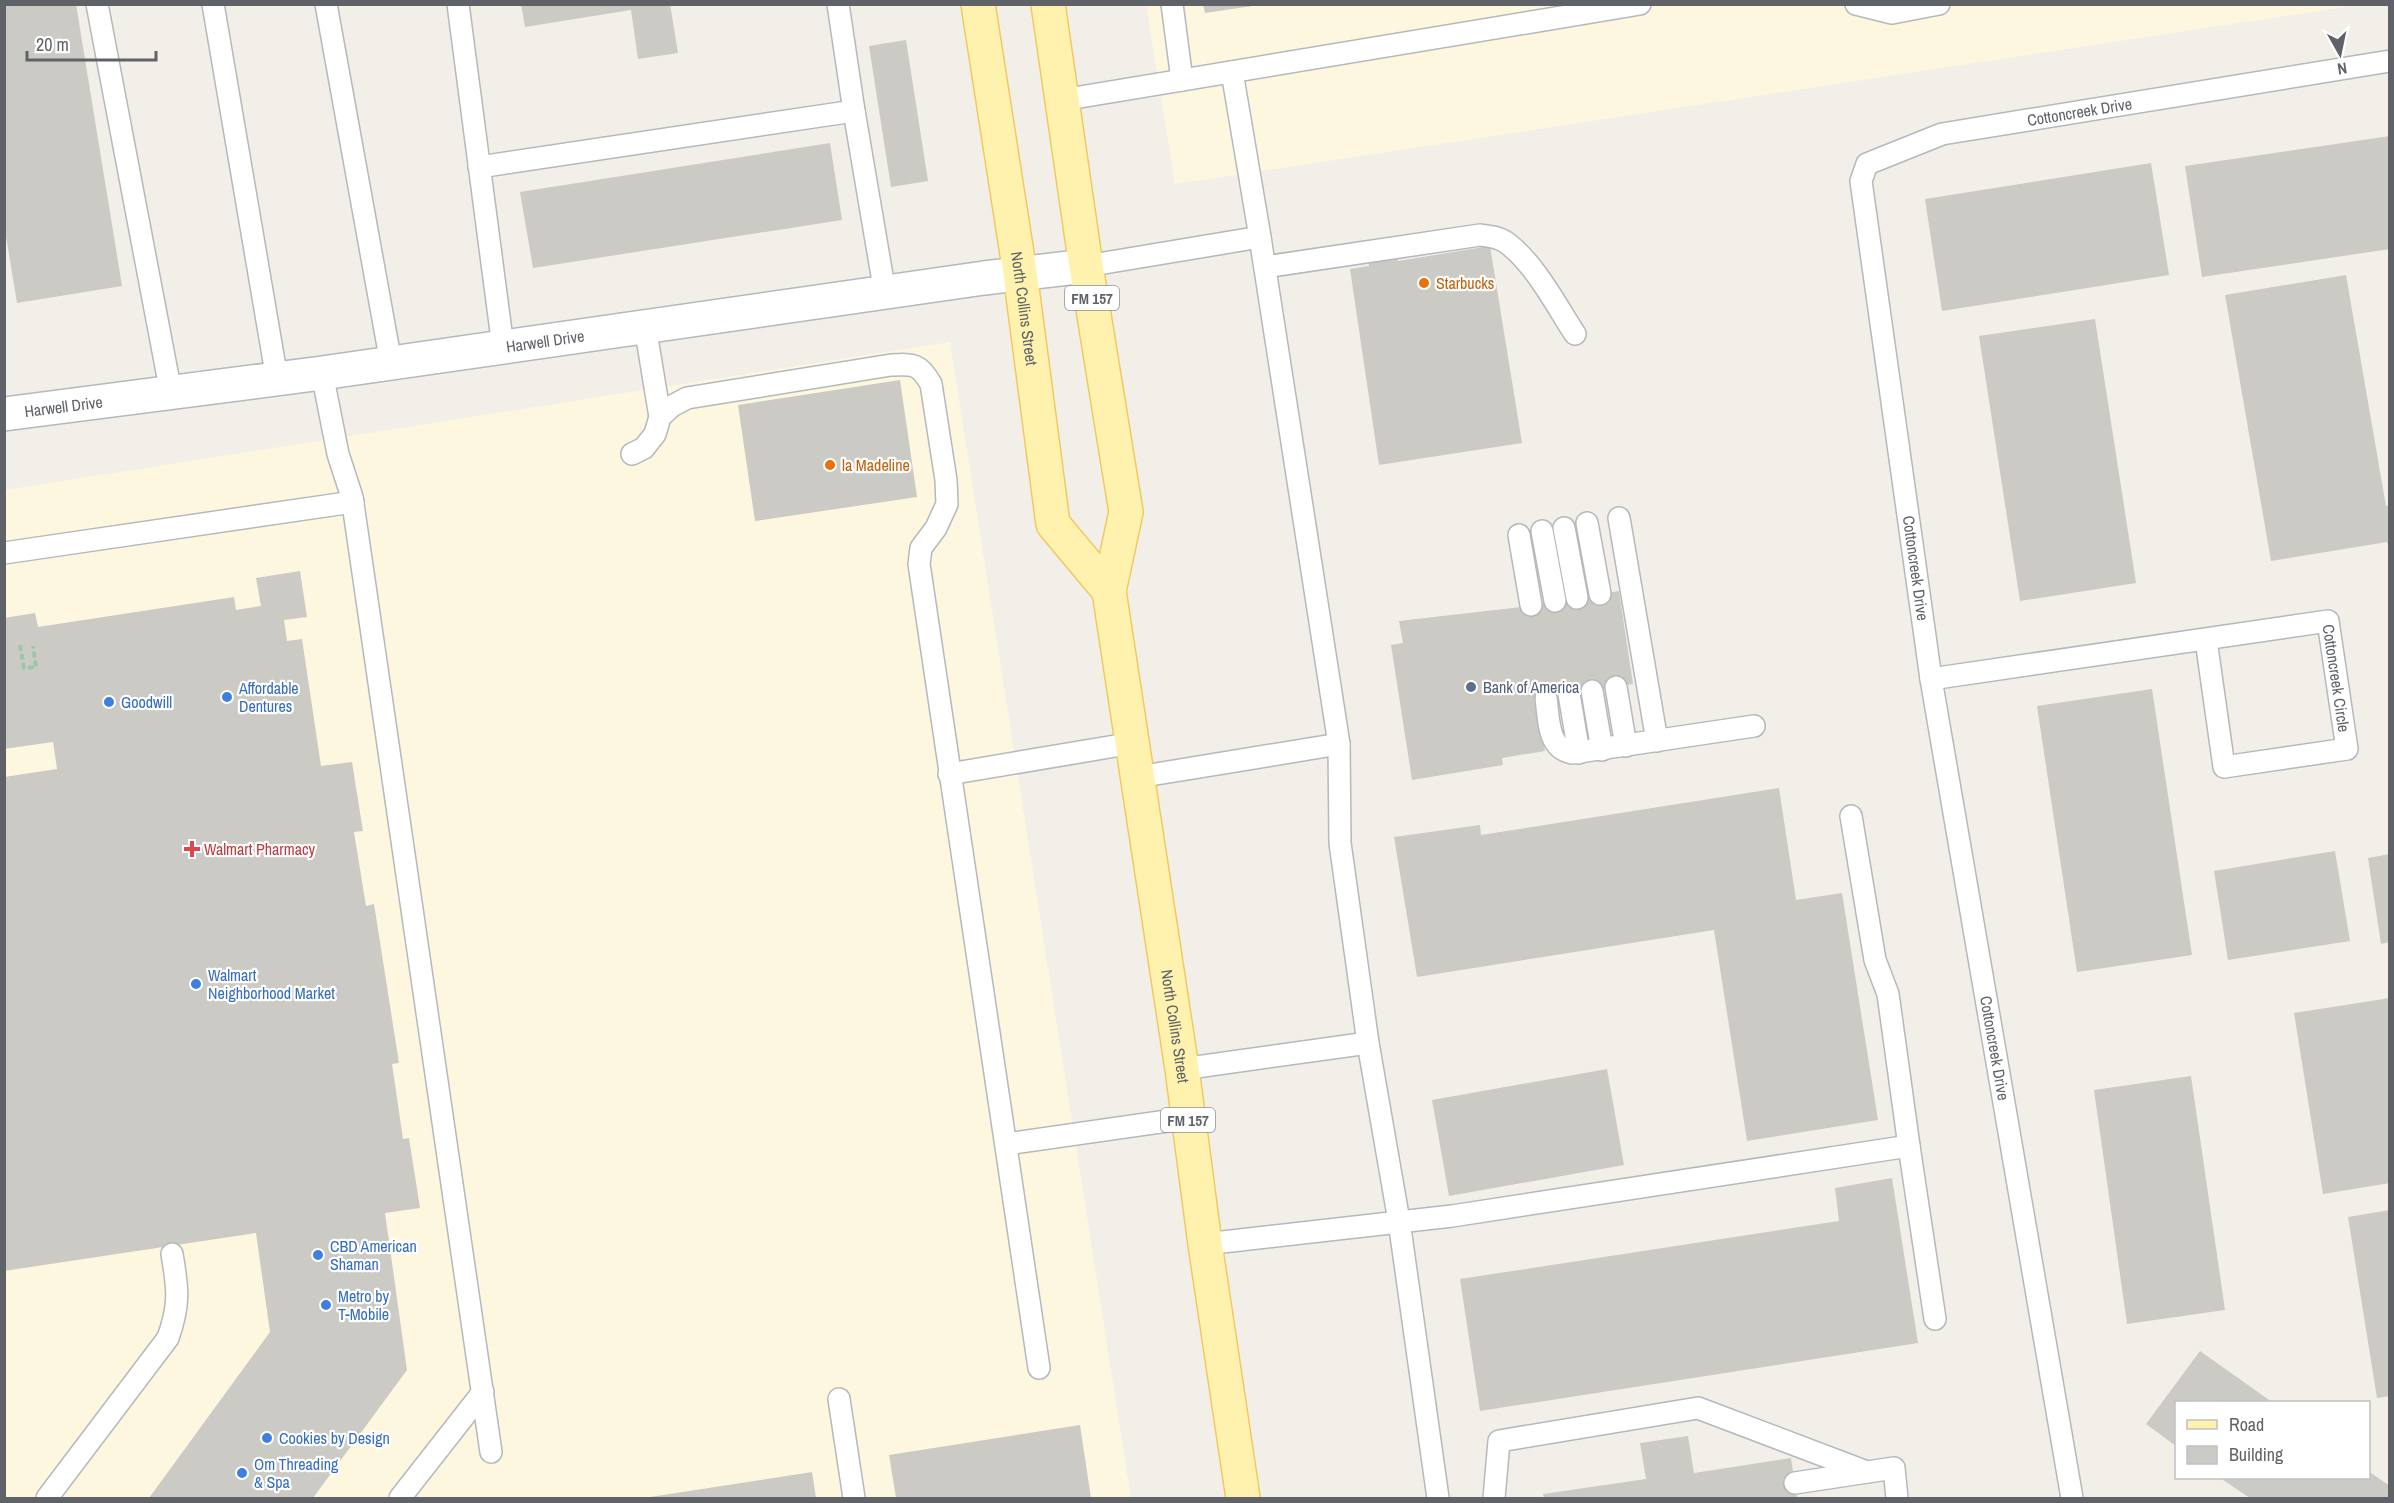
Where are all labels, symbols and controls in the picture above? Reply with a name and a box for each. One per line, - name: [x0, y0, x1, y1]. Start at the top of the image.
- scale bar: [27, 24, 156, 62]
- north arrow: [2310, 24, 2370, 84]
- text: 20 m: [36, 32, 69, 57]
- text: N: [2336, 57, 2349, 80]
- street label: Cottoncreek Drive: [2025, 92, 2133, 131]
- street label: North Collins Street: [1006, 250, 1043, 367]
- place label: Starbucks: [1436, 272, 1494, 294]
- marker: Starbucks: [1417, 276, 1431, 290]
- road number: FM 157: [1065, 286, 1119, 310]
- street label: Harwell Drive: [505, 325, 586, 357]
- street label: Harwell Drive: [23, 390, 104, 422]
- place label: la Madeline: [842, 454, 910, 476]
- marker: la Madeline: [823, 458, 837, 472]
- street label: Cottoncreek Drive: [1898, 514, 1934, 622]
- street label: Cottoncreek Circle: [2318, 623, 2355, 734]
- place label: Bank of America: [1483, 676, 1580, 698]
- place label: Affordable Dentures: [238, 677, 299, 717]
- marker: Bank of America: [1464, 680, 1478, 694]
- marker: Affordable Dentures: [220, 690, 234, 704]
- place label: Goodwill: [121, 691, 172, 713]
- marker: Goodwill: [102, 695, 116, 709]
- place label: Walmart Pharmacy: [204, 838, 315, 860]
- marker: Walmart Pharmacy: [185, 842, 199, 856]
- place label: Walmart Neighborhood Market: [208, 964, 335, 1004]
- street label: North Collins Street: [1156, 968, 1195, 1085]
- marker: Walmart Neighborhood Market: [189, 977, 203, 991]
- street label: Cottoncreek Drive: [1975, 994, 2015, 1102]
- road number: FM 157: [1161, 1108, 1215, 1132]
- place label: CBD American Shaman: [330, 1235, 417, 1275]
- marker: CBD American Shaman: [311, 1248, 325, 1262]
- place label: Metro by T-Mobile: [338, 1285, 389, 1325]
- marker: Metro by T-Mobile: [319, 1298, 333, 1312]
- legend: [2175, 1401, 2370, 1479]
- text: Road: [2229, 1412, 2264, 1437]
- place label: Cookies by Design: [279, 1427, 390, 1449]
- marker: Cookies by Design: [260, 1431, 274, 1445]
- text: Building: [2229, 1442, 2284, 1467]
- place label: Om Threading & Spa: [254, 1453, 339, 1493]
- marker: Om Threading & Spa: [235, 1466, 249, 1480]

